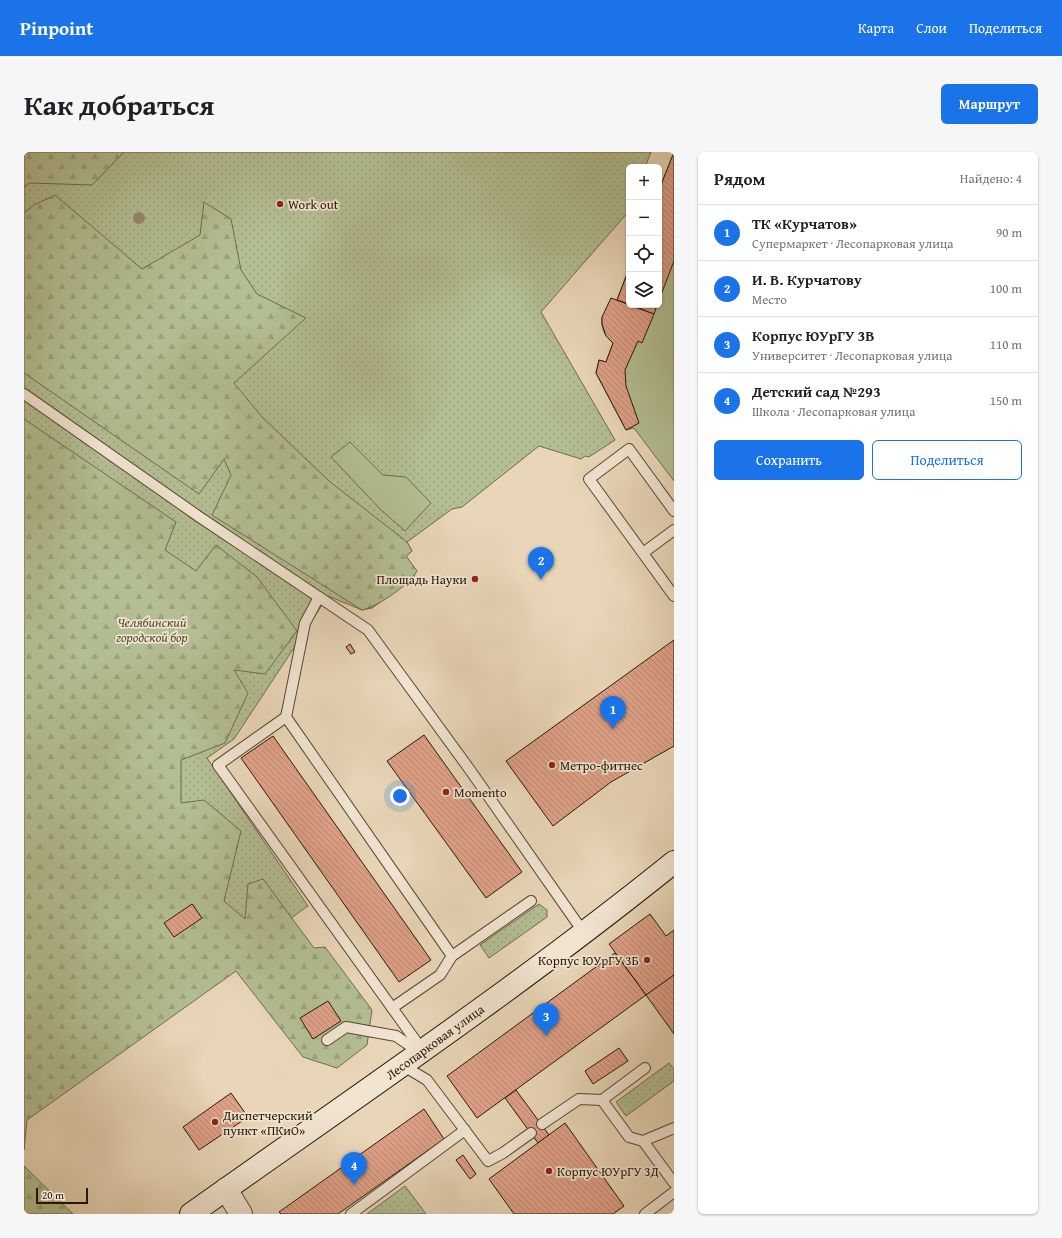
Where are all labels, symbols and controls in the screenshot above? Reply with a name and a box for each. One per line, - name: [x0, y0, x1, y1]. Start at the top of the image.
- text: Pinpoint: [20, 14, 93, 42]
- text: Карта: [858, 18, 894, 38]
- text: Слои: [916, 18, 947, 38]
- text: Поделиться: [969, 18, 1042, 38]
- text: Как добраться: [24, 84, 214, 125]
- button: Маршрут: [941, 84, 1038, 124]
- map controls: [626, 164, 662, 308]
- button: +: [626, 164, 662, 200]
- text: Рядом: [714, 166, 765, 191]
- text: Найдено: 4: [960, 169, 1022, 188]
- place label: Work out: [288, 195, 339, 214]
- marker: Work out: [275, 199, 285, 209]
- button: −: [626, 200, 662, 236]
- text: ТК «Курчатов»: [752, 213, 857, 234]
- text: 1: [724, 223, 730, 242]
- text: 90 m: [996, 223, 1022, 242]
- text: Супермаркет · Лесопарковая улица: [752, 234, 953, 253]
- button: locate: [626, 236, 662, 272]
- text: И. В. Курчатову: [752, 269, 862, 290]
- button: layers: [626, 272, 662, 308]
- text: 2: [724, 279, 730, 298]
- text: 100 m: [990, 279, 1022, 298]
- text: Место: [752, 290, 787, 309]
- text: Корпус ЮУрГУ 3В: [752, 325, 875, 346]
- text: 3: [724, 335, 730, 354]
- text: 110 m: [990, 335, 1022, 354]
- text: Университет · Лесопарковая улица: [752, 346, 952, 365]
- text: Детский сад №293: [752, 381, 881, 402]
- text: 4: [724, 391, 730, 410]
- text: 150 m: [990, 391, 1022, 410]
- text: Школа · Лесопарковая улица: [752, 402, 915, 421]
- button: Сохранить: [714, 440, 864, 480]
- button: Поделиться: [872, 440, 1022, 480]
- pin: 2: [528, 547, 554, 580]
- place label: Площадь Науки: [377, 570, 467, 589]
- marker: Площадь Науки: [470, 574, 480, 584]
- park label: Челябинский городской бор: [116, 613, 188, 647]
- pin: 1: [600, 696, 626, 729]
- place label: Метро-фитнес: [560, 756, 643, 775]
- marker: Метро-фитнес: [547, 760, 557, 770]
- place label: Momento: [454, 783, 507, 802]
- your location: [390, 786, 410, 806]
- marker: Momento: [441, 787, 451, 797]
- place label: Корпус ЮУрГУ 3Б: [538, 951, 639, 970]
- marker: Корпус ЮУрГУ 3Б: [642, 955, 652, 965]
- street label: Лесопарковая улица: [382, 999, 489, 1084]
- pin: 3: [533, 1003, 559, 1036]
- place label: Диспетчерский пункт «ПКиО»: [222, 1106, 313, 1140]
- marker: Диспетчерский пункт «ПКиО»: [210, 1117, 220, 1127]
- pin: 4: [341, 1152, 367, 1185]
- place label: Корпус ЮУрГУ 3Д: [557, 1162, 659, 1181]
- marker: Корпус ЮУрГУ 3Д: [544, 1166, 554, 1176]
- scale bar: [36, 1186, 88, 1205]
- text: 20 m: [42, 1187, 64, 1203]

